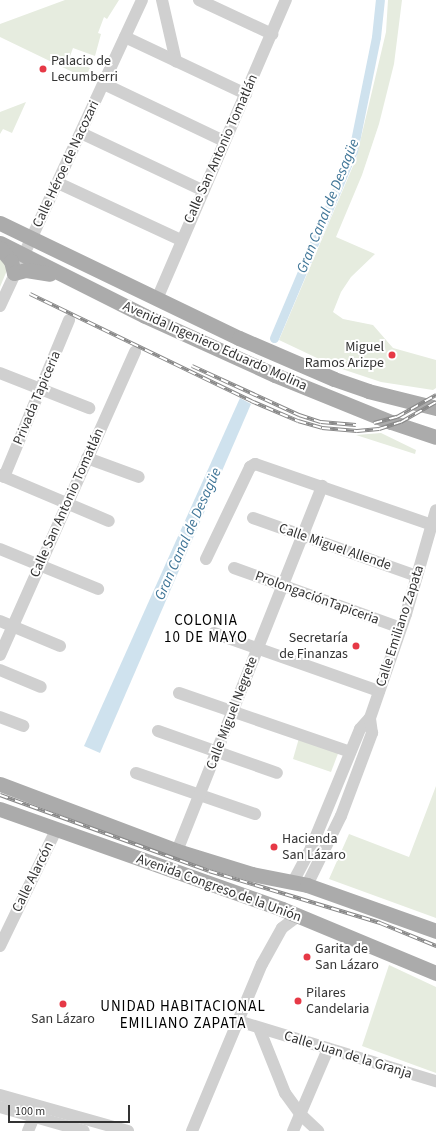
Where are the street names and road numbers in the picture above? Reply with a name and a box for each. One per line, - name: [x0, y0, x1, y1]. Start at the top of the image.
- street label: Calle San Antonio Tomatlán: [180, 72, 262, 226]
- street label: Calle Héroe de Nacozari: [29, 98, 103, 230]
- street label: Avenida Ingeniero Eduardo Molina: [120, 298, 310, 394]
- street label: Privada Tapiceria: [10, 349, 64, 447]
- street label: Calle San Antonio Tomatlán: [26, 426, 108, 580]
- street label: Calle Miguel Allende: [277, 520, 393, 574]
- street label: Calle Emiliano Zapata: [372, 563, 428, 689]
- street label: ProlongaciónTapiceria: [253, 568, 381, 628]
- street label: Calle Miguel Negrete: [203, 654, 261, 772]
- street label: Calle Alarcón: [9, 839, 57, 915]
- street label: Avenida Congreso de la Unión: [134, 850, 304, 926]
- street label: Calle Juan de la Granja: [282, 1028, 414, 1082]

